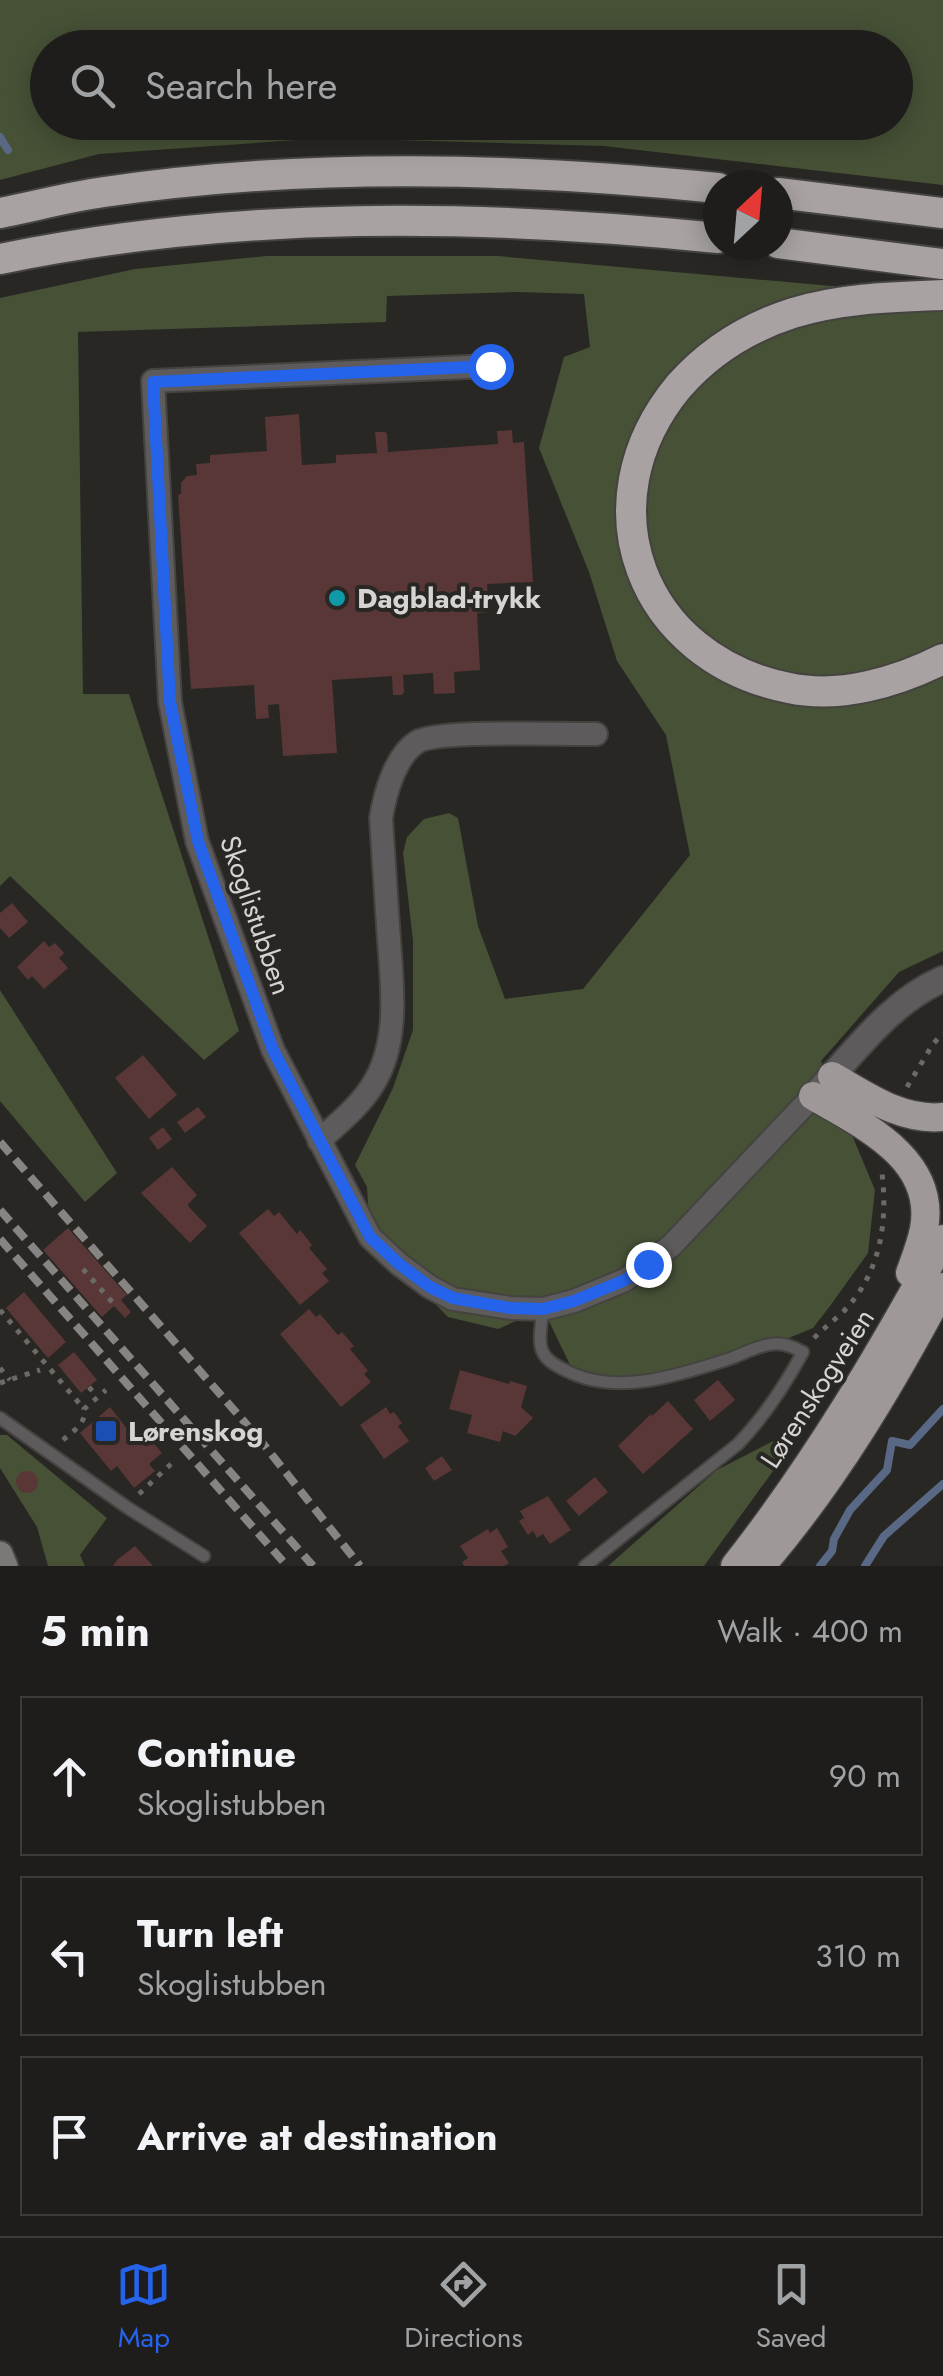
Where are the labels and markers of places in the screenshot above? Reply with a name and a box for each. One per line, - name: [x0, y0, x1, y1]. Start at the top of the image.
- place label: Dagblad-trykk: [357, 578, 541, 619]
- marker: Dagblad-trykk: [326, 587, 348, 609]
- place label: Lørenskog: [128, 1411, 263, 1452]
- marker: Lørenskog: [93, 1418, 119, 1444]

